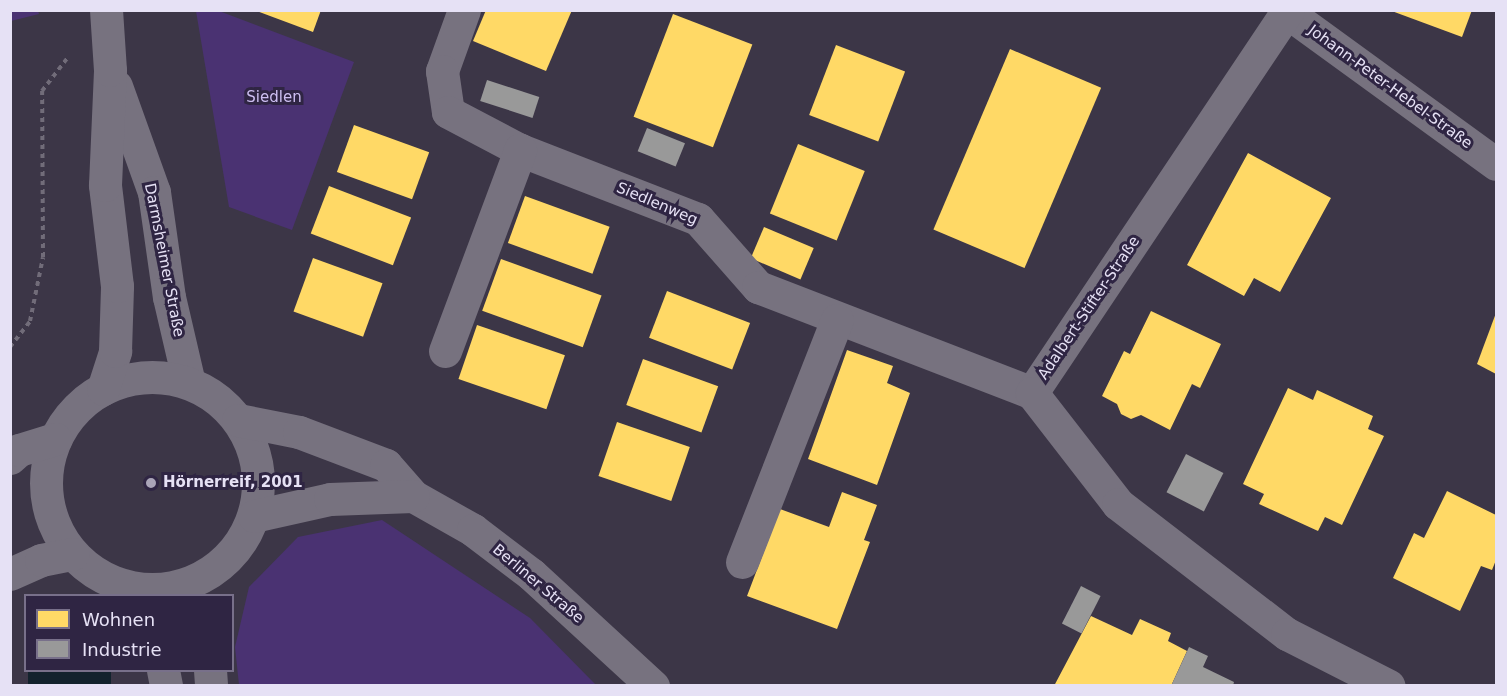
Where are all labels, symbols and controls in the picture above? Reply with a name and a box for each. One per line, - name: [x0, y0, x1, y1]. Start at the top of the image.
- street label: Johann-Peter-Hebel-Straße: [1304, 21, 1476, 153]
- park label: Siedlen: [246, 89, 302, 107]
- street label: Siedlenweg: [614, 179, 700, 229]
- street label: Darmsheimer Straße: [140, 182, 188, 338]
- street label: Adalbert-Stifter-Straße: [1034, 233, 1144, 383]
- place label: Hörnerreif, 2001: [163, 474, 303, 492]
- marker: Hörnerreif, 2001: [144, 476, 158, 490]
- street label: Berliner Straße: [489, 541, 587, 627]
- legend: [24, 594, 234, 672]
- text: Wohnen: [82, 609, 155, 630]
- text: Industrie: [82, 639, 161, 660]

